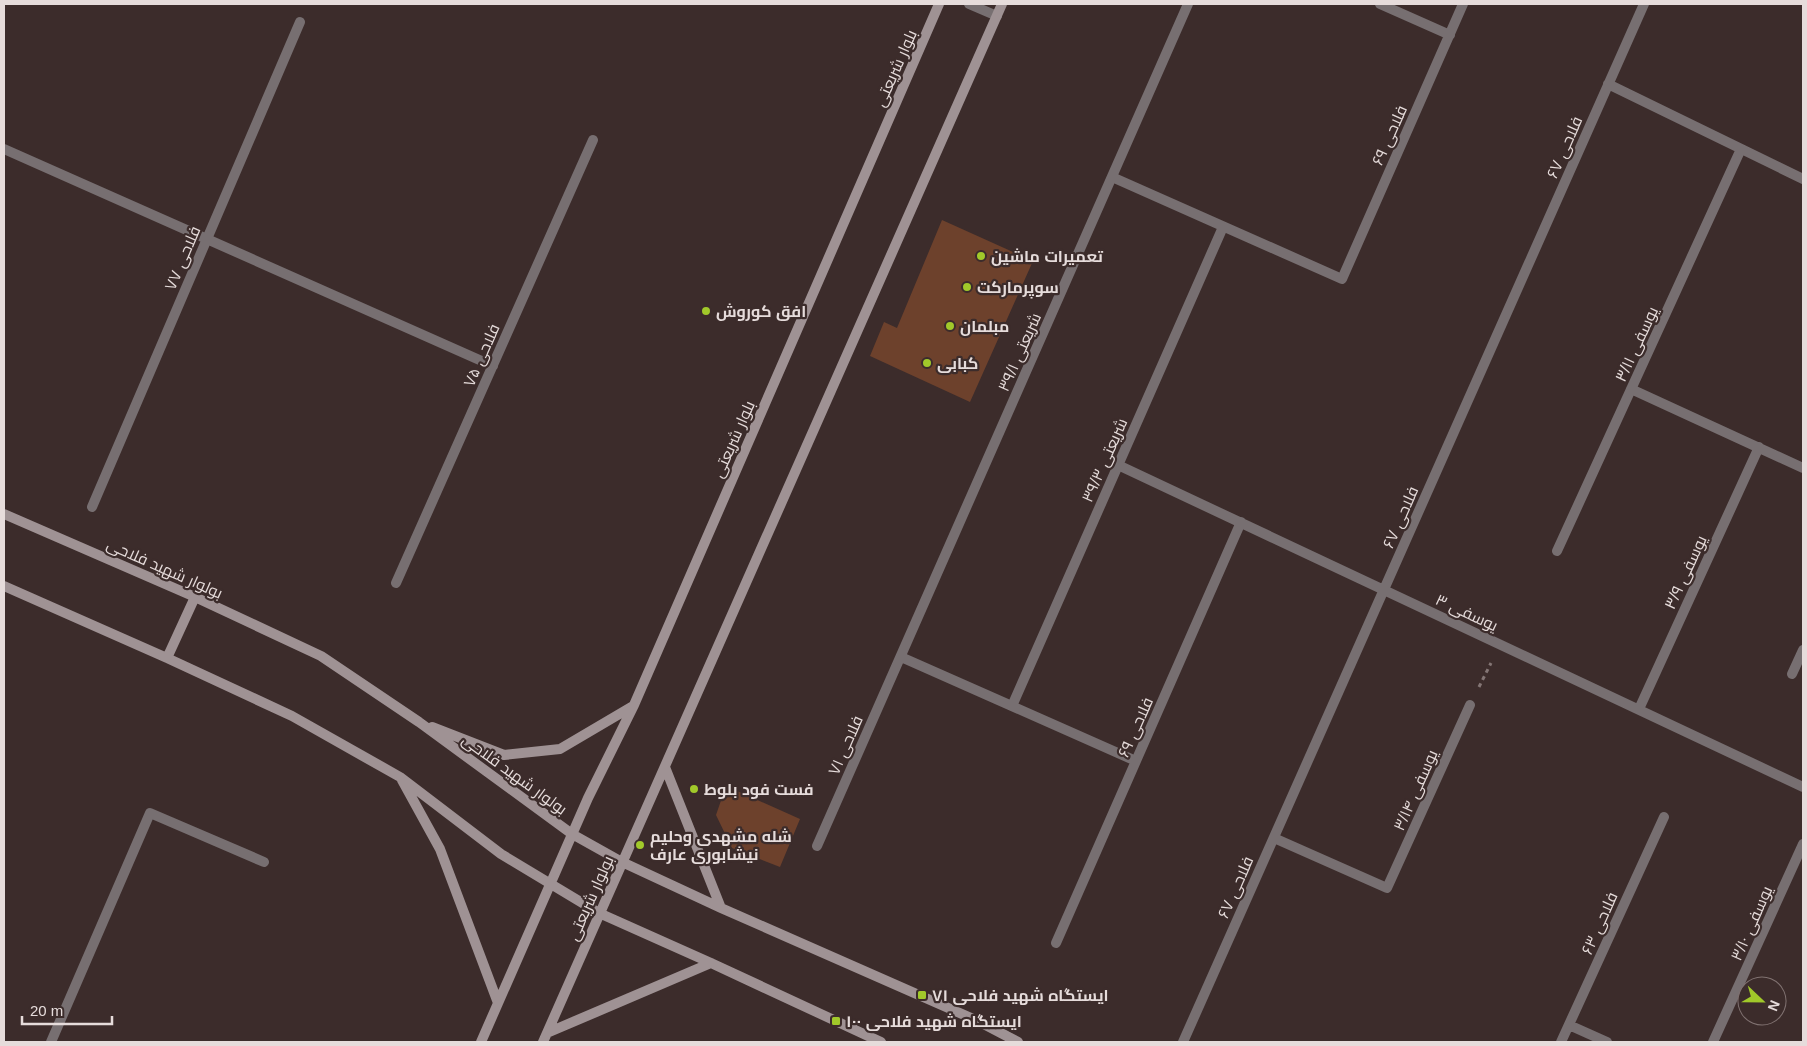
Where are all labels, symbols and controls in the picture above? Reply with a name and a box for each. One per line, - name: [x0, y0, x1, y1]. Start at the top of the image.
- street label: بلوار شریعتی: [871, 27, 922, 110]
- street label: فلاحی ۶۹: [1369, 103, 1412, 169]
- street label: فلاحی ۶۷: [1543, 114, 1587, 181]
- street label: فلاحی ۷۷: [161, 224, 205, 294]
- place label: تعمیرات ماشین: [991, 248, 1104, 266]
- marker: تعمیرات ماشین: [975, 250, 987, 262]
- place label: سوپرمارکت: [977, 279, 1059, 299]
- marker: سوپرمارکت: [961, 281, 973, 293]
- place label: افق کوروش: [716, 303, 806, 321]
- street label: یوسفی ۳/۱۱: [1612, 303, 1663, 385]
- marker: افق کوروش: [700, 305, 712, 317]
- street label: شریعتی ۳۹/۱: [995, 310, 1046, 395]
- place label: مبلمان: [960, 318, 1009, 336]
- marker: مبلمان: [944, 320, 956, 332]
- street label: فلاحی ۷۵: [460, 321, 505, 390]
- place label: کبابی: [937, 355, 978, 373]
- marker: کبابی: [921, 357, 933, 369]
- street label: بلوار شریعتی: [709, 398, 760, 481]
- street label: شریعتی ۳۹/۳: [1078, 416, 1132, 506]
- street label: فلاحی ۶۷: [1379, 484, 1423, 551]
- street label: یوسفی ۳/۹: [1661, 532, 1712, 613]
- street label: بولوار شهید فلاحی: [103, 535, 225, 603]
- street label: یوسفی ۳: [1432, 591, 1501, 636]
- street label: فلاحی ۶۹: [1115, 695, 1158, 761]
- street label: فلاحی ۷۱: [825, 713, 868, 778]
- street label: بولوار شهید فلاحی: [458, 731, 570, 820]
- street label: یوسفی ۳/۱۴: [1390, 747, 1443, 834]
- place label: فست فود بلوط: [704, 781, 814, 799]
- marker: فست فود بلوط: [688, 783, 700, 795]
- place label: شله مشهدی وحلیم نیشابوری عارف: [650, 828, 792, 864]
- marker: شله مشهدی وحلیم نیشابوری عارف: [634, 839, 646, 851]
- street label: بولوار شریعتی: [564, 853, 619, 944]
- street label: فلاحی ۶۷: [1214, 854, 1258, 921]
- street label: یوسفی ۳/۱۰: [1727, 883, 1778, 964]
- street label: فلاحی ۶۳: [1578, 889, 1623, 958]
- north arrow: [1737, 976, 1787, 1026]
- place label: ایستگاه شهید فلاحی ۷۱: [932, 987, 1109, 1005]
- marker: ایستگاه شهید فلاحی ۷۱: [916, 989, 928, 1001]
- scale bar: [22, 994, 112, 1026]
- text: N: [1765, 998, 1783, 1014]
- text: 20 m: [30, 1002, 63, 1019]
- place label: ایستگاه شهید فلاحی ۱۰۰: [846, 1013, 1022, 1031]
- marker: ایستگاه شهید فلاحی ۱۰۰: [830, 1015, 842, 1027]

